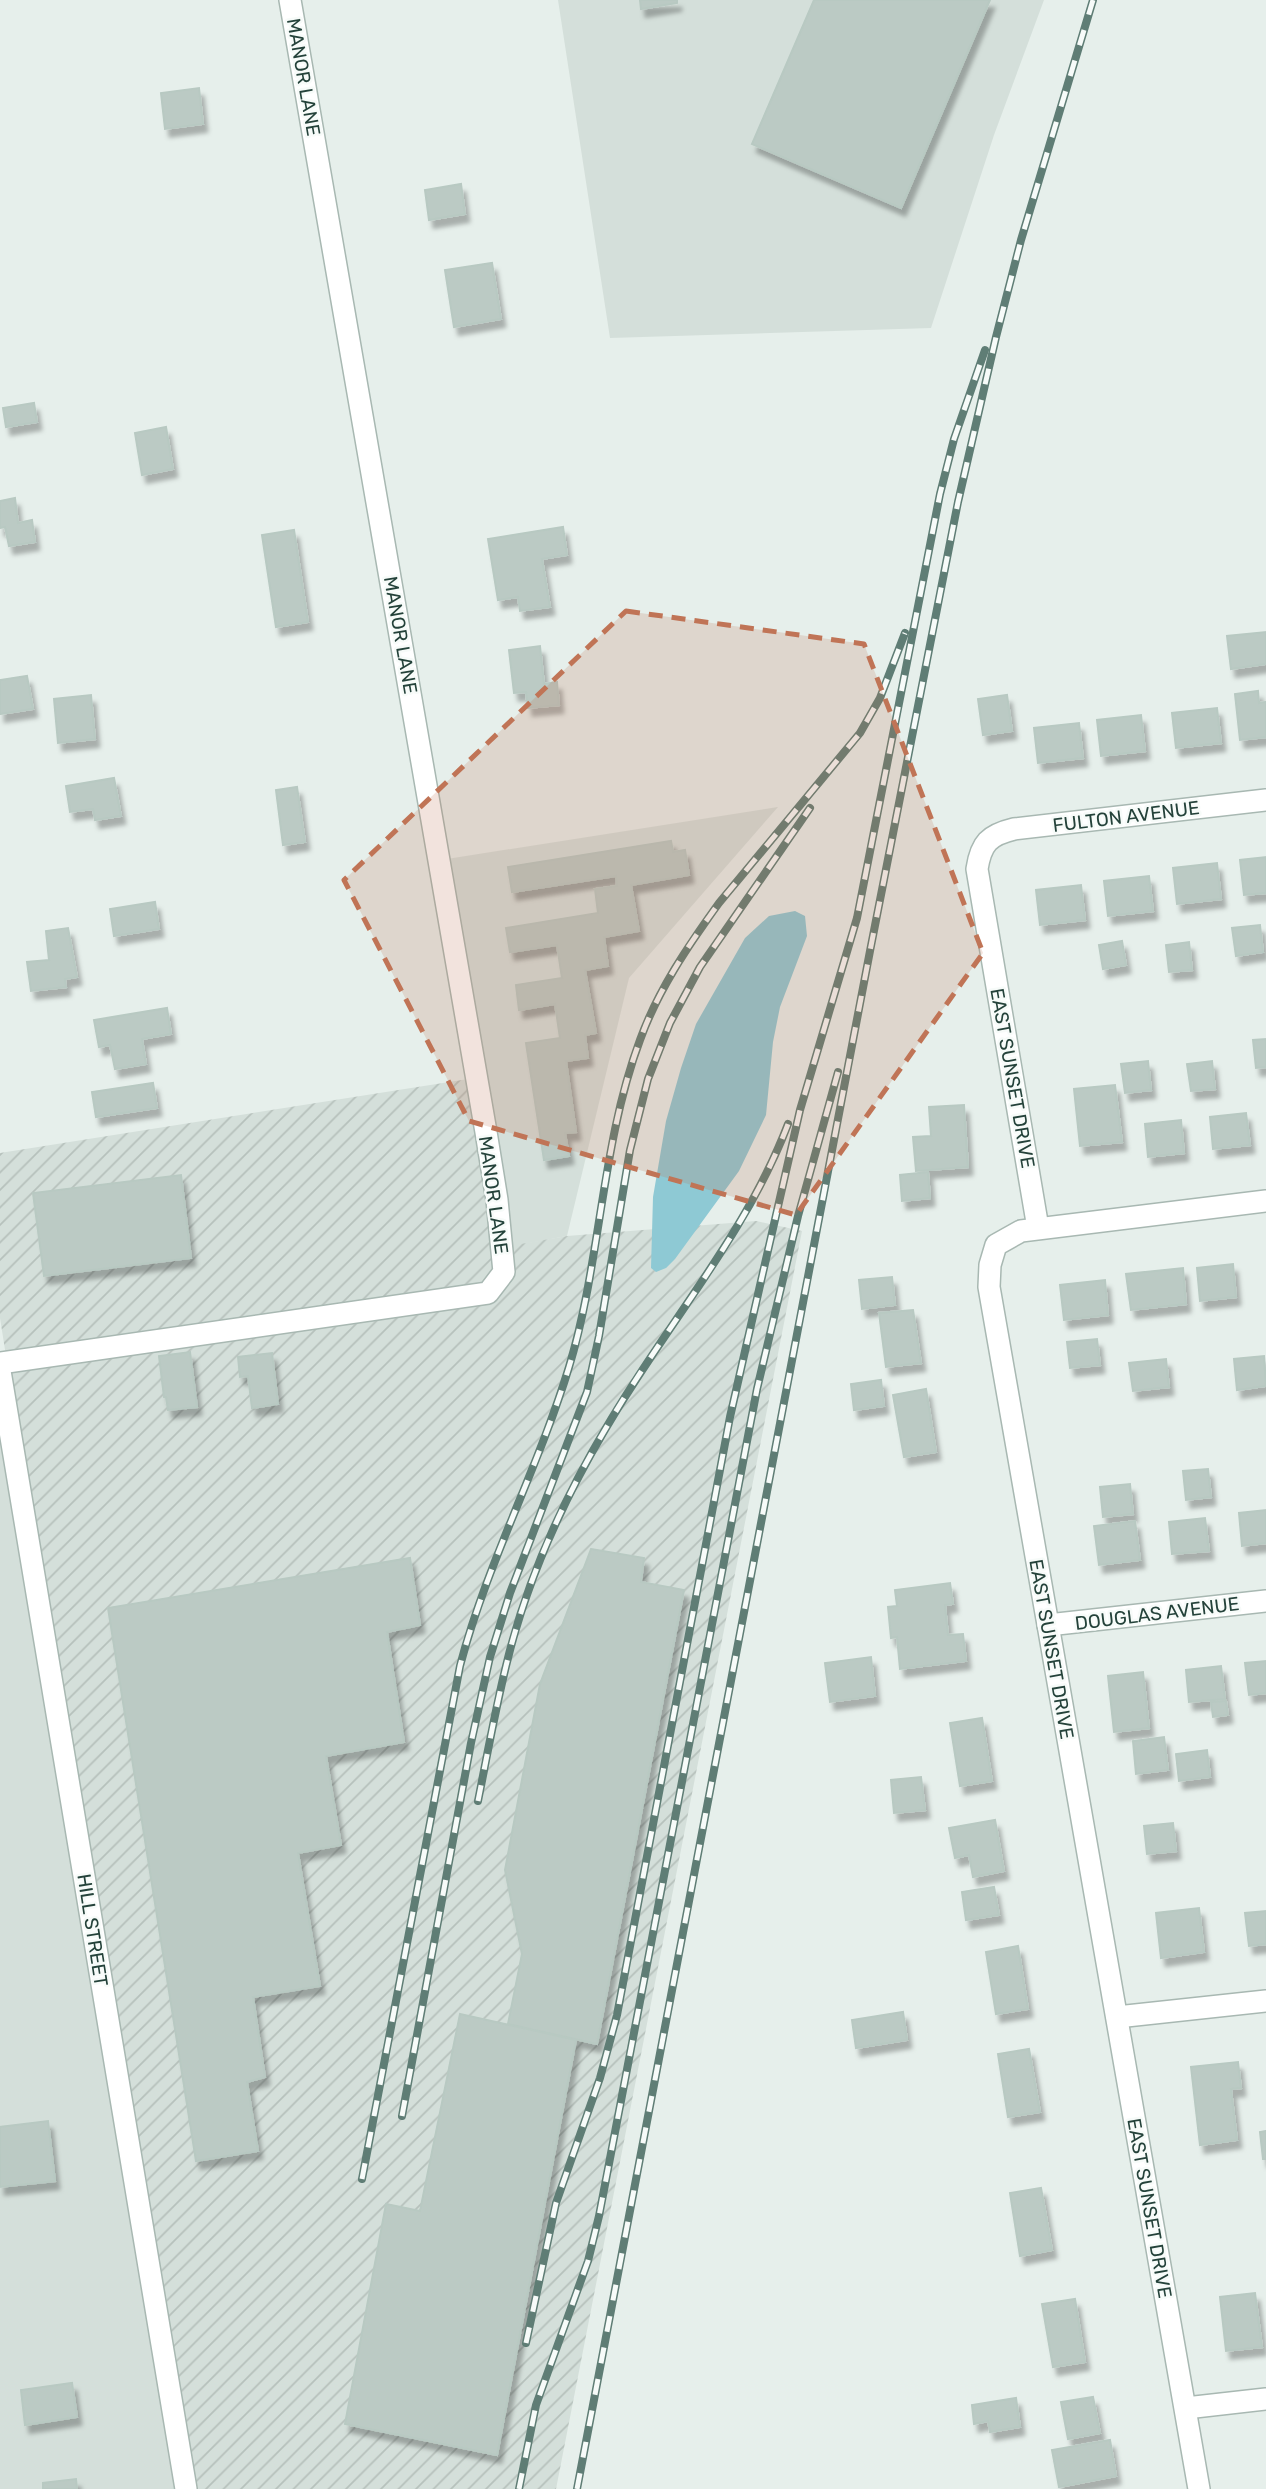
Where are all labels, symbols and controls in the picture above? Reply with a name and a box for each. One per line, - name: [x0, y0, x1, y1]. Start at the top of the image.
- street label: MANOR LANE: [282, 16, 325, 138]
- street label: MANOR LANE: [379, 574, 422, 696]
- street label: FULTON AVENUE: [1051, 796, 1201, 837]
- street label: EAST SUNSET DRIVE: [985, 986, 1040, 1170]
- street label: MANOR LANE: [474, 1134, 513, 1256]
- street label: EAST SUNSET DRIVE: [1024, 1557, 1079, 1741]
- street label: DOUGLAS AVENUE: [1074, 1592, 1240, 1635]
- street label: HILL STREET: [72, 1872, 113, 1988]
- street label: EAST SUNSET DRIVE: [1122, 2116, 1177, 2300]

